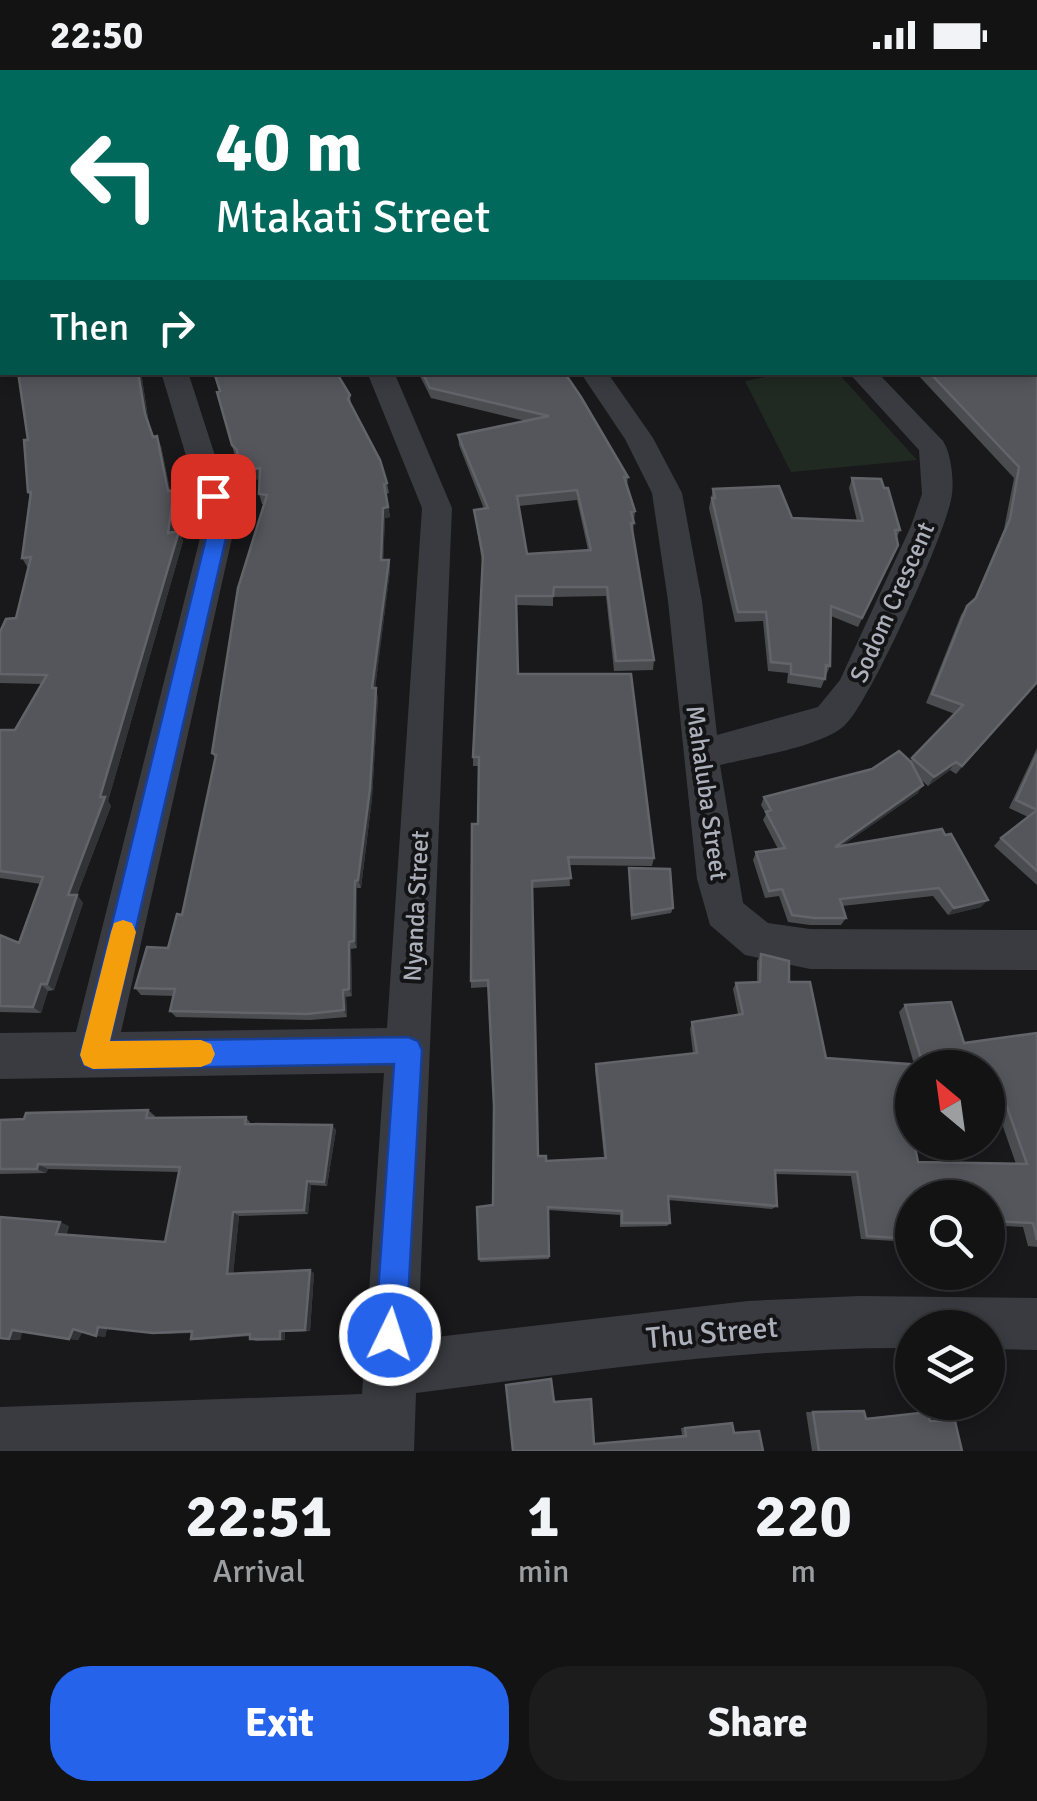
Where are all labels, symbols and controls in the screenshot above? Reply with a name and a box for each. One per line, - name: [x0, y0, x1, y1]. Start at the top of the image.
- text: 22:50: [50, 12, 143, 59]
- text: 40 m: [215, 104, 363, 190]
- icon: left: [50, 110, 180, 240]
- text: Mtakati Street: [215, 190, 490, 245]
- icon: right: [149, 300, 204, 355]
- text: Then: [50, 304, 129, 351]
- pin: [171, 454, 256, 539]
- icon: arrive: [186, 469, 241, 524]
- street label: Sodom Crescent: [843, 517, 941, 687]
- street label: Mahaluba Street: [679, 704, 735, 883]
- street label: Nyanda Street: [397, 829, 435, 982]
- north arrow: [895, 1050, 1005, 1160]
- map controls: [895, 1050, 1005, 1420]
- button: search: [895, 1180, 1005, 1290]
- position arrow: [338, 1283, 442, 1387]
- street label: Thu Street: [644, 1309, 780, 1357]
- button: layers: [895, 1310, 1005, 1420]
- text: 22:51: [185, 1480, 333, 1554]
- text: 1: [527, 1480, 560, 1554]
- text: 220: [755, 1480, 852, 1554]
- text: Arrival: [213, 1552, 305, 1591]
- text: min: [518, 1552, 569, 1591]
- text: m: [790, 1552, 816, 1591]
- button: Exit: [50, 1666, 509, 1781]
- button: Share: [529, 1666, 987, 1781]

